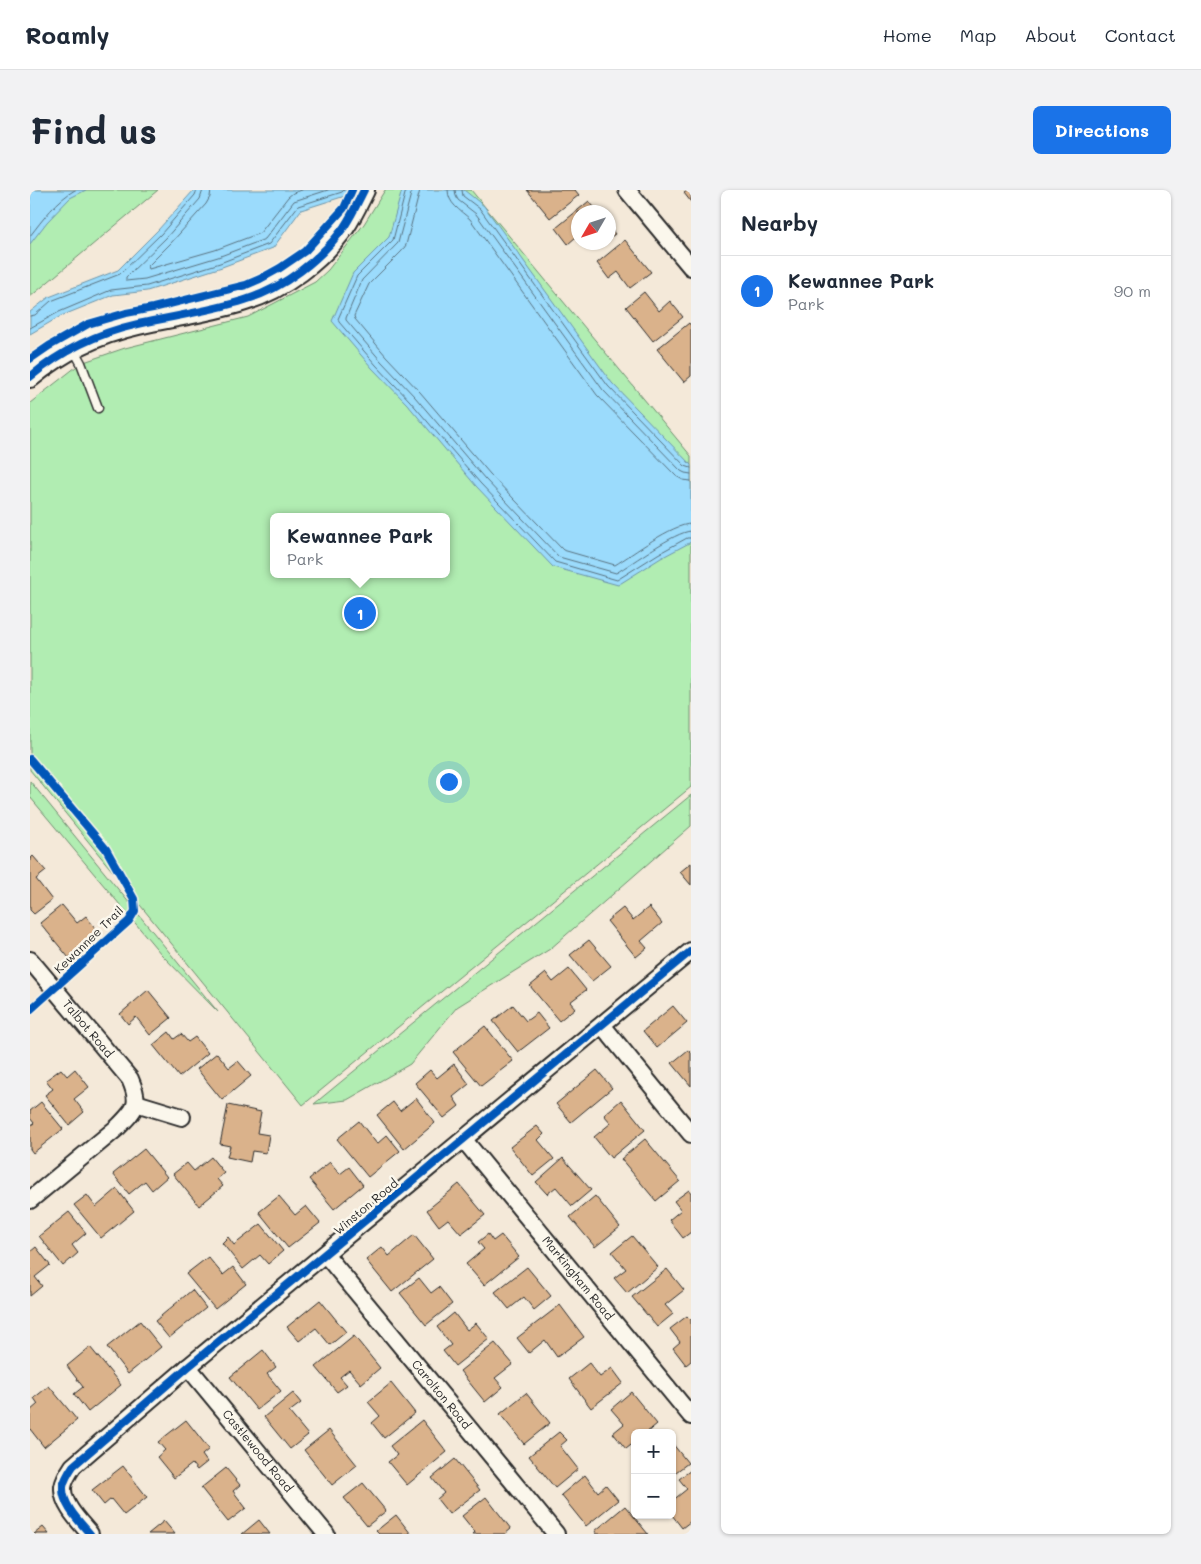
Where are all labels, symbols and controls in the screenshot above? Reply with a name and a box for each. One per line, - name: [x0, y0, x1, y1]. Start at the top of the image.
- text: Roamly: [25, 19, 109, 50]
- text: Home: [883, 23, 932, 47]
- text: Map: [960, 23, 996, 47]
- text: About: [1024, 23, 1077, 47]
- text: Contact: [1105, 23, 1176, 47]
- button: Directions: [1033, 106, 1171, 154]
- text: Find us: [30, 107, 157, 153]
- north arrow: [571, 205, 616, 250]
- text: Nearby: [741, 209, 818, 236]
- text: Kewannee Park: [788, 268, 934, 293]
- text: 1: [753, 280, 761, 301]
- text: 90 m: [1114, 280, 1151, 301]
- text: Park: [788, 293, 824, 314]
- popup: [270, 513, 450, 578]
- text: Kewannee Park: [287, 523, 433, 548]
- text: Park: [287, 548, 323, 569]
- pin: 1: [344, 594, 376, 632]
- your location: [436, 769, 462, 795]
- street label: Kewannee Trail: [50, 902, 126, 976]
- street label: Talbot Road: [60, 996, 118, 1061]
- street label: Winston Road: [330, 1174, 401, 1238]
- street label: Markingham Road: [539, 1232, 618, 1323]
- street label: Carolton Road: [409, 1356, 475, 1432]
- street label: Castlewood Road: [219, 1406, 297, 1495]
- map controls: [631, 1429, 676, 1519]
- button: +: [631, 1429, 676, 1474]
- button: −: [631, 1474, 676, 1519]

